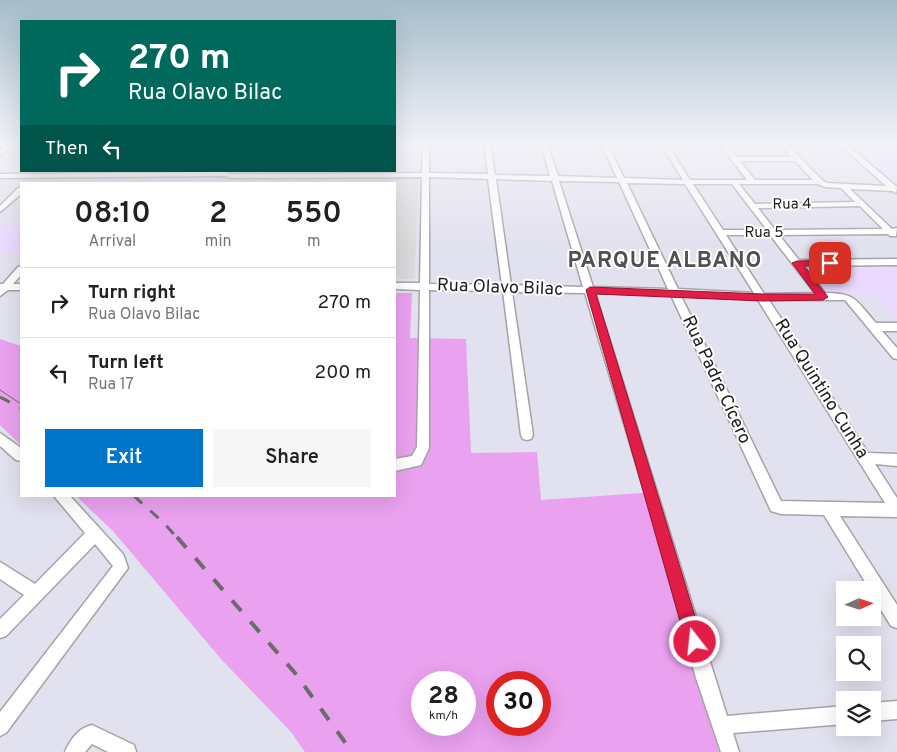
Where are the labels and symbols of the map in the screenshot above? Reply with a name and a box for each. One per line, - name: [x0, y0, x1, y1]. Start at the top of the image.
- street label: Rua 4: [772, 195, 812, 215]
- street label: Rua 5: [744, 224, 784, 243]
- pin: [809, 242, 851, 284]
- district label: PARQUE ALBANO: [568, 248, 762, 275]
- street label: Rua Olavo Bilac: [437, 274, 563, 302]
- street label: Rua Padre Cícero: [676, 312, 756, 448]
- street label: Rua Quintino Cunha: [769, 315, 873, 463]
- north arrow: [836, 581, 881, 626]
- position arrow: [668, 615, 720, 667]
- speed limit sign: 30: [486, 671, 551, 736]

